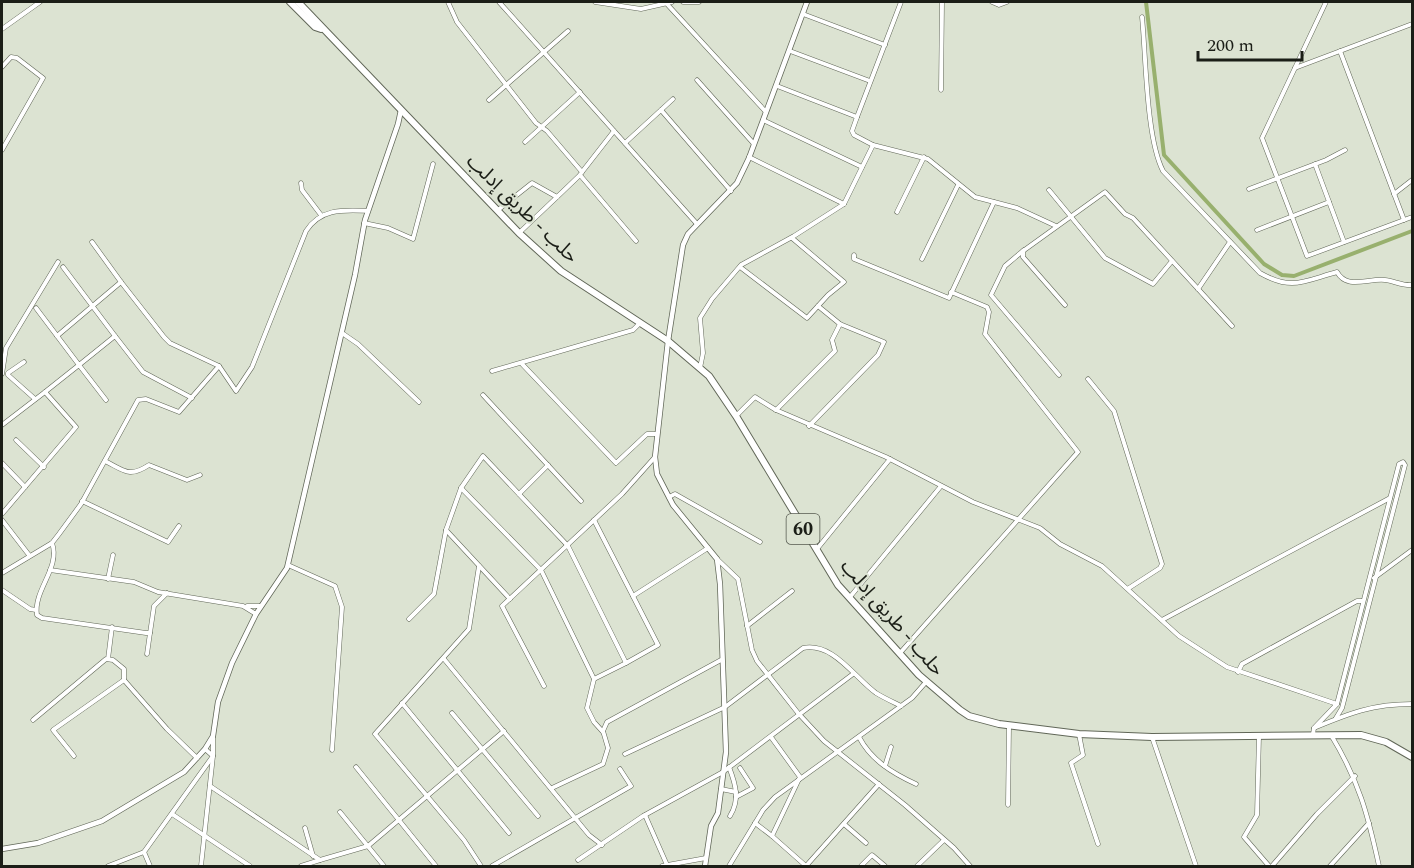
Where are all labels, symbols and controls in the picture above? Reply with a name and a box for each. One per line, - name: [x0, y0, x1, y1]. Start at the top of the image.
- scale bar: [1198, 24, 1302, 62]
- text: 200 m: [1207, 32, 1254, 59]
- street label: حلب - طريق إدلب: [459, 147, 585, 270]
- road number: 60: [786, 514, 820, 544]
- street label: حلب - طريق إدلب: [833, 553, 952, 683]

